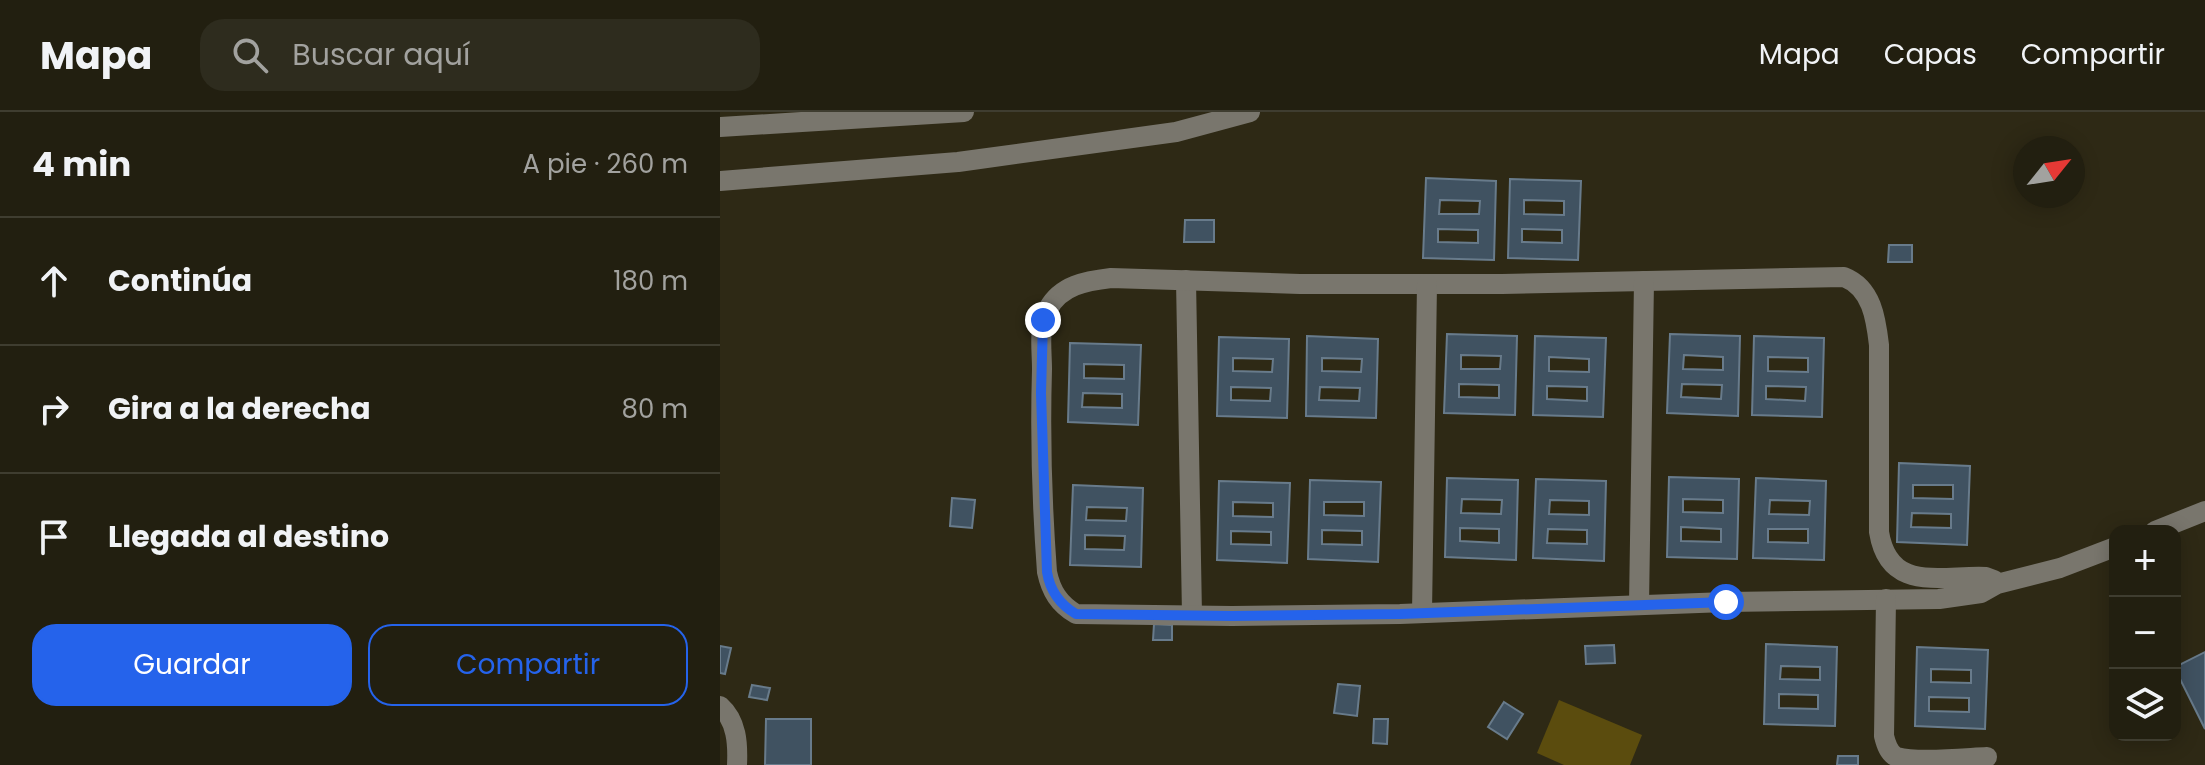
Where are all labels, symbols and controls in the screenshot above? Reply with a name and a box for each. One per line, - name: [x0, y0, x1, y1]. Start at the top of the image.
- search box: [200, 19, 760, 91]
- text: Mapa: [40, 29, 152, 82]
- icon: search: [228, 33, 272, 77]
- text: Buscar aquí: [292, 33, 470, 76]
- text: Mapa: [1759, 35, 1840, 74]
- text: Capas: [1884, 35, 1977, 74]
- text: Compartir: [2021, 35, 2165, 74]
- north arrow: [2013, 136, 2085, 208]
- text: 4 min: [32, 140, 131, 188]
- text: A pie · 260 m: [523, 146, 688, 182]
- icon: ahead: [32, 259, 76, 303]
- text: Continúa: [108, 259, 252, 302]
- text: 180 m: [613, 263, 688, 299]
- route end: [1025, 302, 1061, 338]
- icon: right: [32, 387, 76, 431]
- text: Gira a la derecha: [108, 387, 371, 430]
- text: 80 m: [622, 391, 688, 427]
- icon: arrive: [32, 515, 76, 559]
- text: Llegada al destino: [108, 515, 389, 558]
- map controls: [2109, 525, 2181, 741]
- button: +: [2109, 525, 2181, 597]
- route start: [1708, 584, 1744, 620]
- button: −: [2109, 597, 2181, 669]
- button: Guardar: [32, 624, 352, 706]
- button: Compartir: [368, 624, 688, 706]
- button: layers: [2109, 669, 2181, 741]

